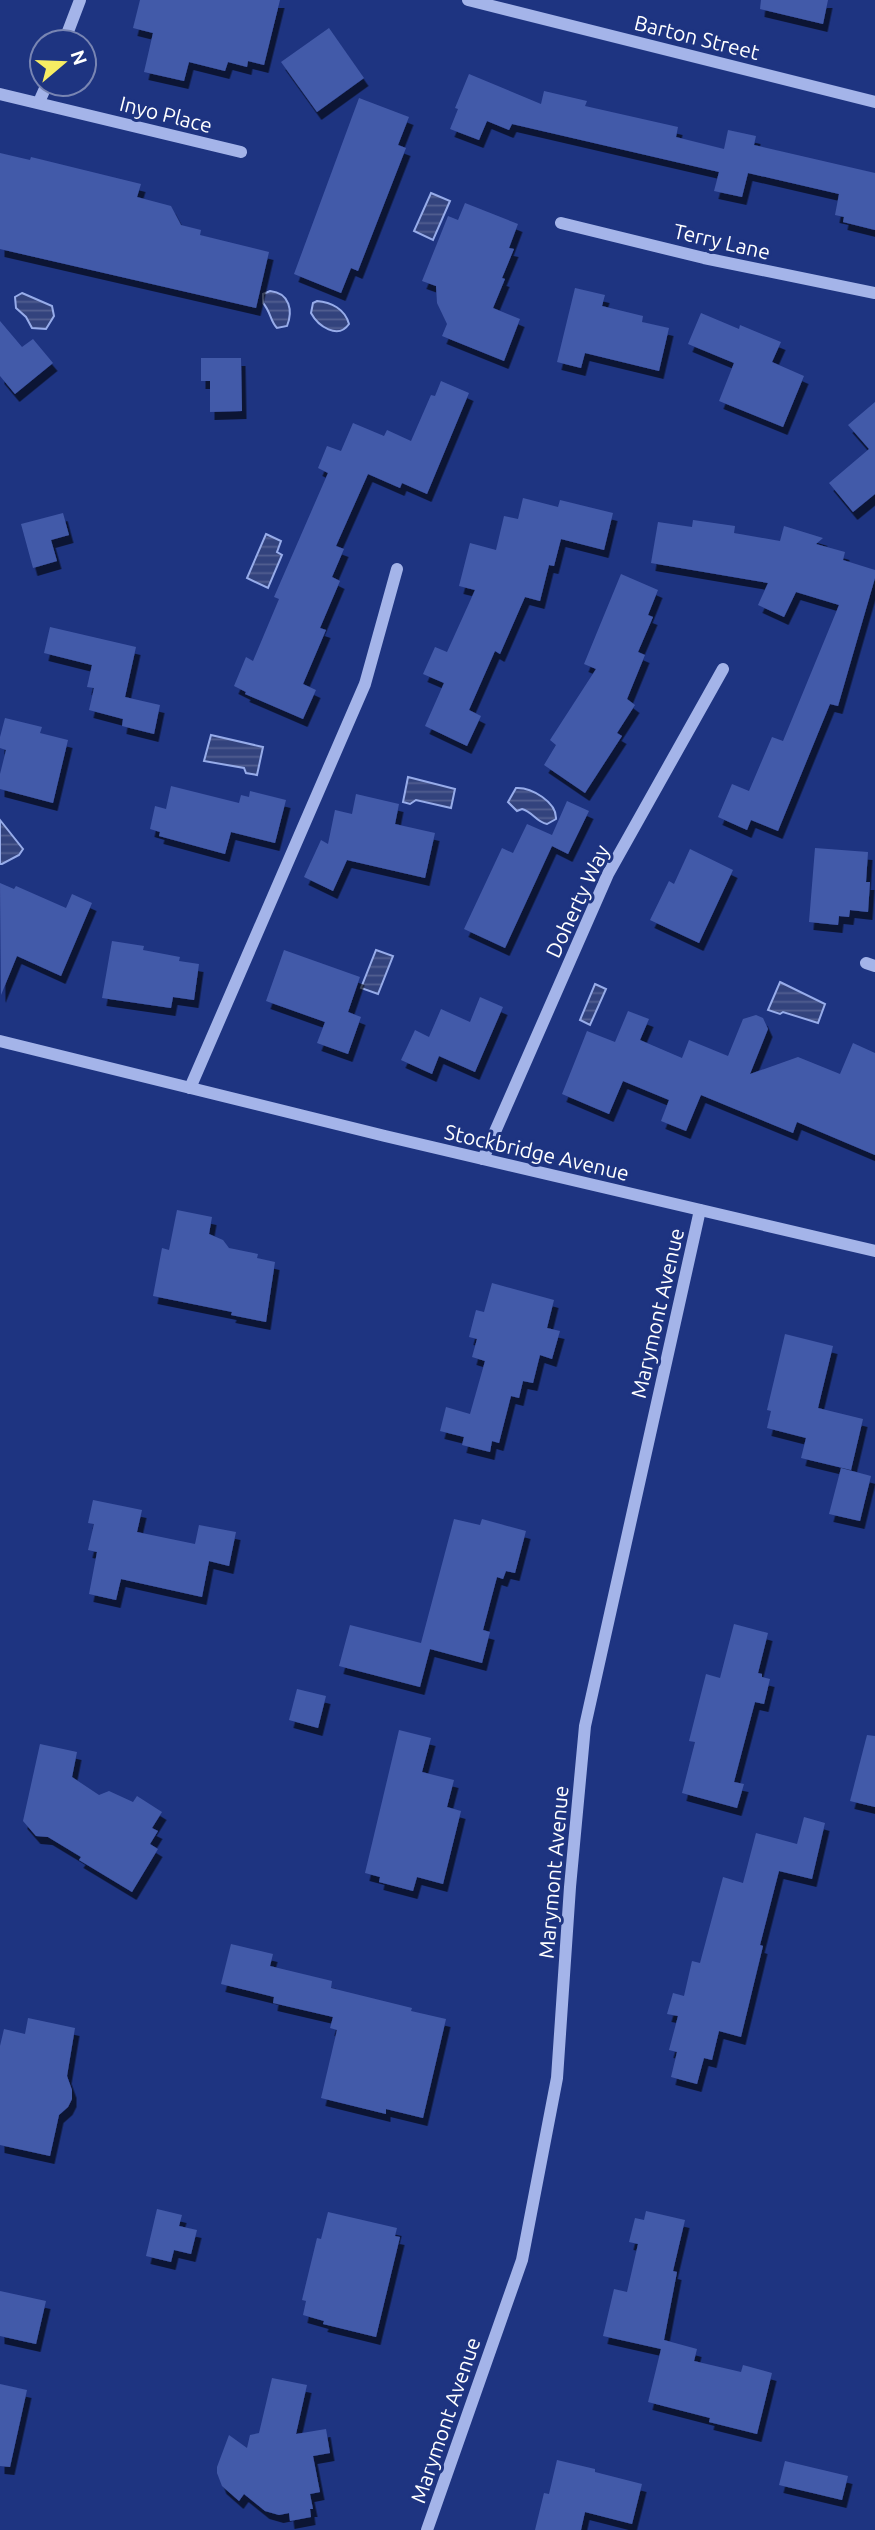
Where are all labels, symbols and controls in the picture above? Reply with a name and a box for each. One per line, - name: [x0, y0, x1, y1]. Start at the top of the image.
- street label: Barton Street: [632, 10, 762, 64]
- north arrow: [28, 28, 98, 98]
- text: N: [66, 47, 92, 68]
- street label: Inyo Place: [117, 91, 215, 137]
- street label: Terry Lane: [671, 218, 773, 264]
- street label: Doherty Way: [540, 841, 614, 961]
- street label: Stockbridge Avenue: [442, 1119, 632, 1185]
- street label: Marymont Avenue: [626, 1226, 688, 1400]
- street label: Marymont Avenue: [533, 1784, 573, 1960]
- street label: Marymont Avenue: [405, 2334, 485, 2506]

